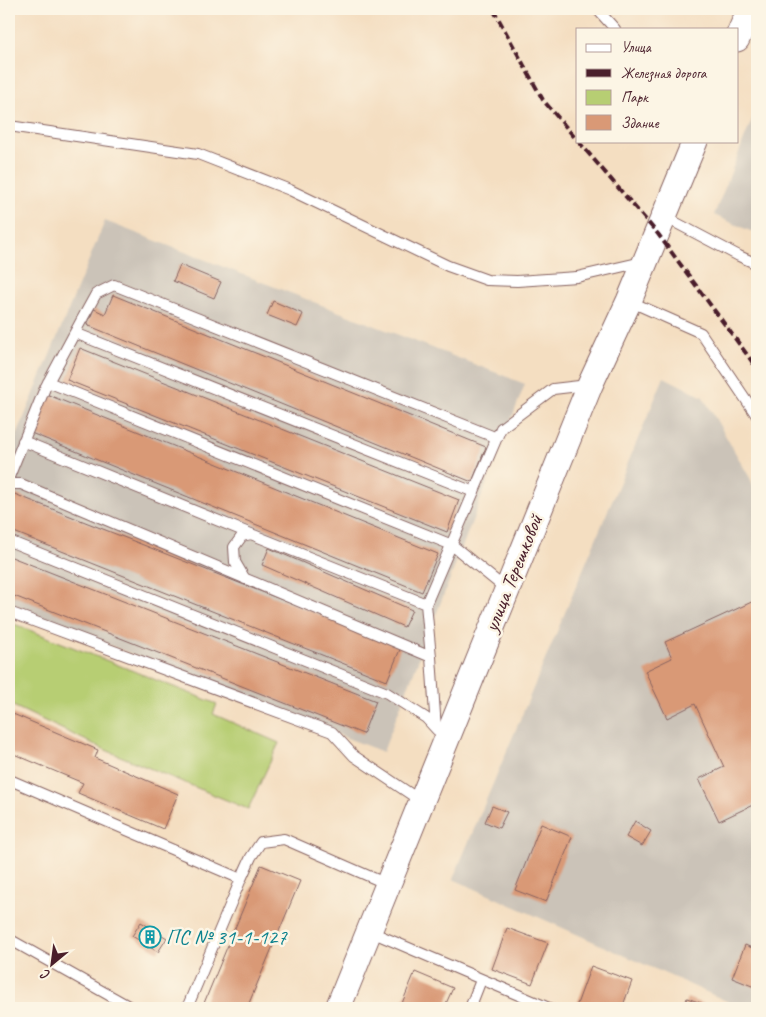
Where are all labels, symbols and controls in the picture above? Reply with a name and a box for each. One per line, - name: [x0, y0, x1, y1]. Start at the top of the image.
- legend: [576, 28, 738, 142]
- text: Улица: [621, 38, 652, 57]
- text: Железная дорога: [621, 64, 708, 83]
- text: Парк: [621, 88, 649, 107]
- text: Здание: [621, 114, 660, 133]
- street label: улица Терешковой: [477, 509, 549, 637]
- place label: ПС № 31-1-127: [166, 924, 288, 950]
- building icon: ПС № 31-1-127: [138, 925, 162, 949]
- north arrow: [28, 940, 78, 990]
- text: С: [37, 965, 53, 984]

